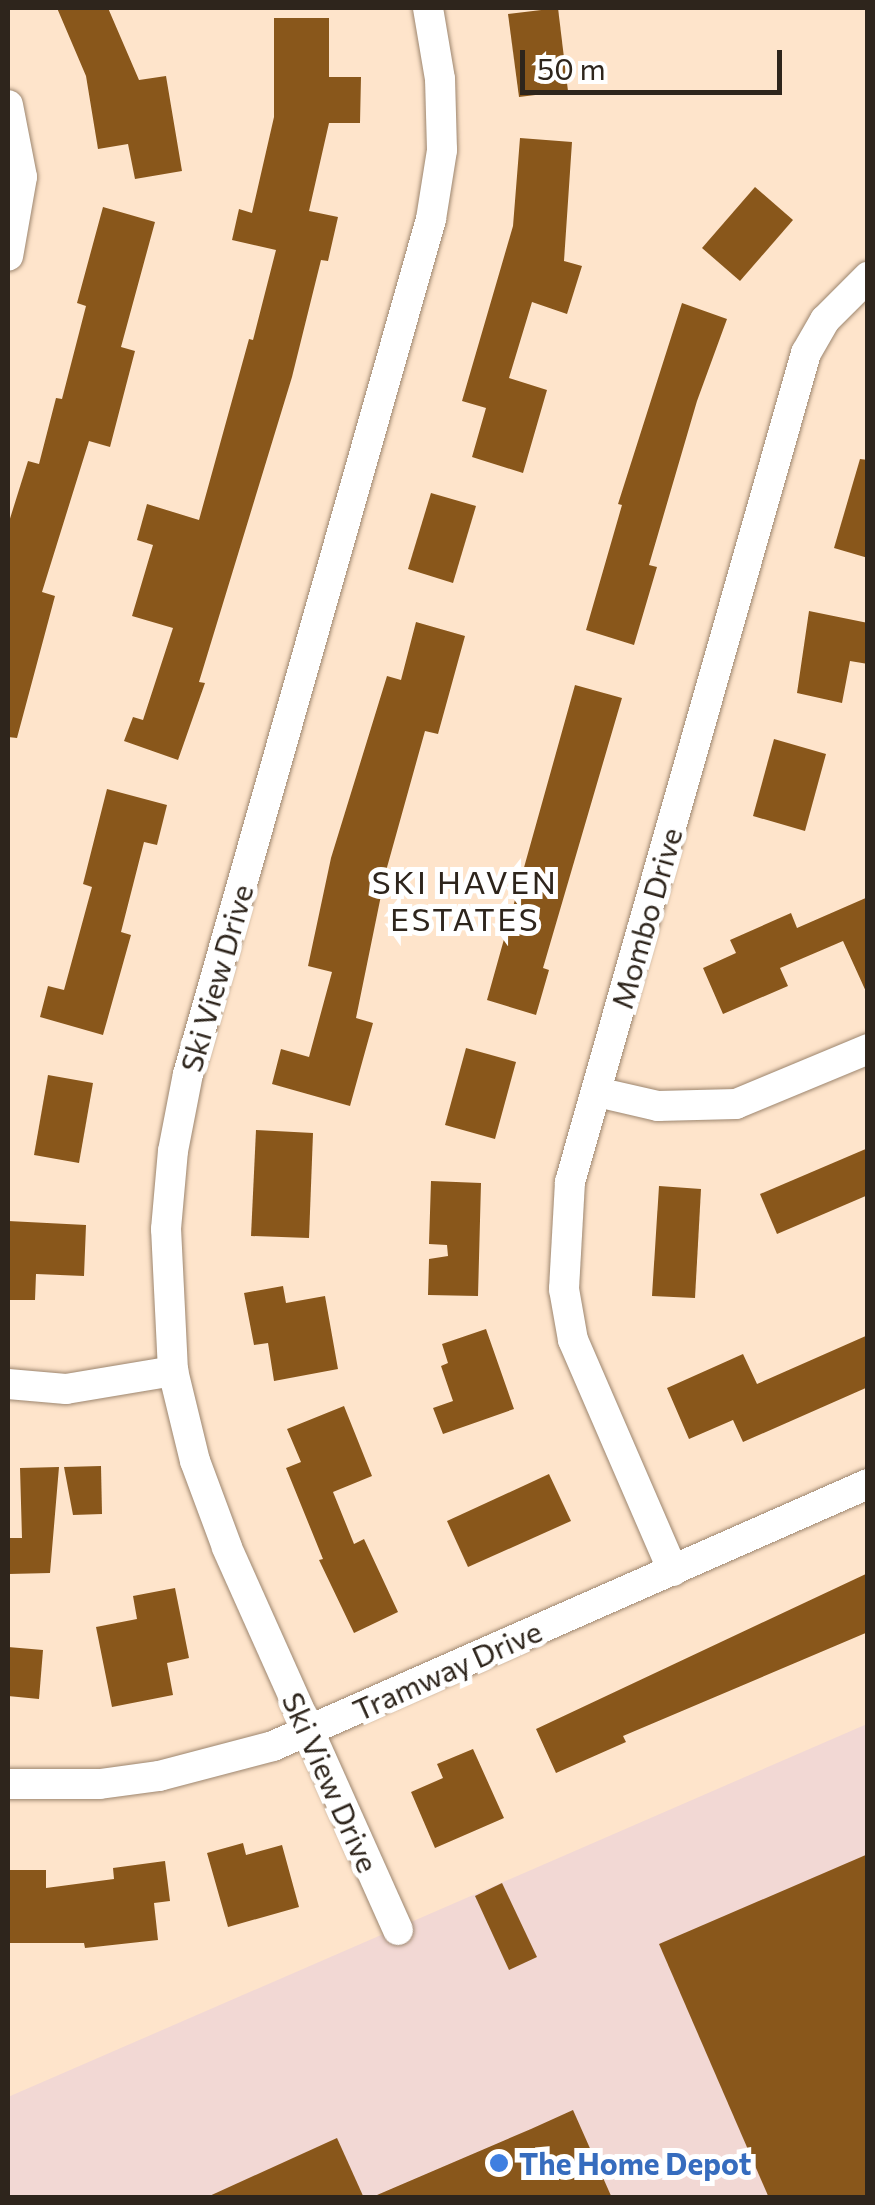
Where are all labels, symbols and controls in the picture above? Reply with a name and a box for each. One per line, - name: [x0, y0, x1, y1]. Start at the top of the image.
- scale bar: [525, 30, 788, 92]
- text: 50 m: [537, 49, 606, 86]
- street label: Mombo Drive: [603, 823, 689, 1013]
- district label: SKI HAVEN ESTATES: [372, 863, 558, 938]
- street label: Ski View Drive: [172, 880, 260, 1076]
- street label: Tramway Drive: [347, 1612, 547, 1728]
- street label: Ski View Drive: [275, 1686, 387, 1878]
- place label: The Home Depot: [519, 2145, 751, 2181]
- marker: The Home Depot: [488, 2152, 510, 2174]

